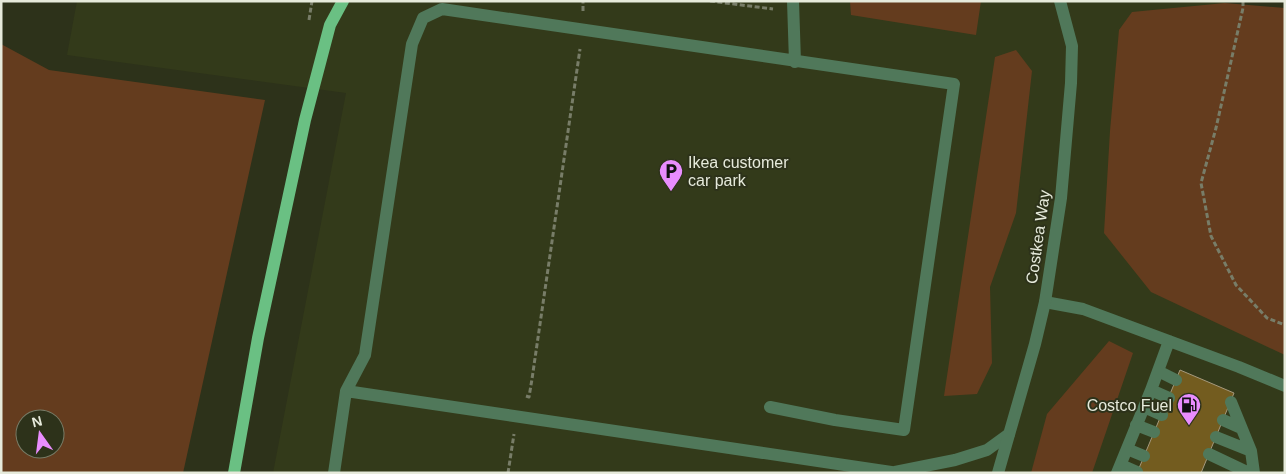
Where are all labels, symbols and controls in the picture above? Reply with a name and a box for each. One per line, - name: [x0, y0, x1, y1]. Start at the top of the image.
- place label: Ikea customer car park: [688, 154, 789, 189]
- parking icon: Ikea customer car park: [658, 158, 684, 192]
- street label: Costkea Way: [1023, 189, 1053, 285]
- fuel station icon: Costco Fuel: [1176, 392, 1202, 426]
- place label: Costco Fuel: [1087, 397, 1172, 414]
- north arrow: [15, 409, 65, 459]
- text: N: [30, 412, 44, 430]

